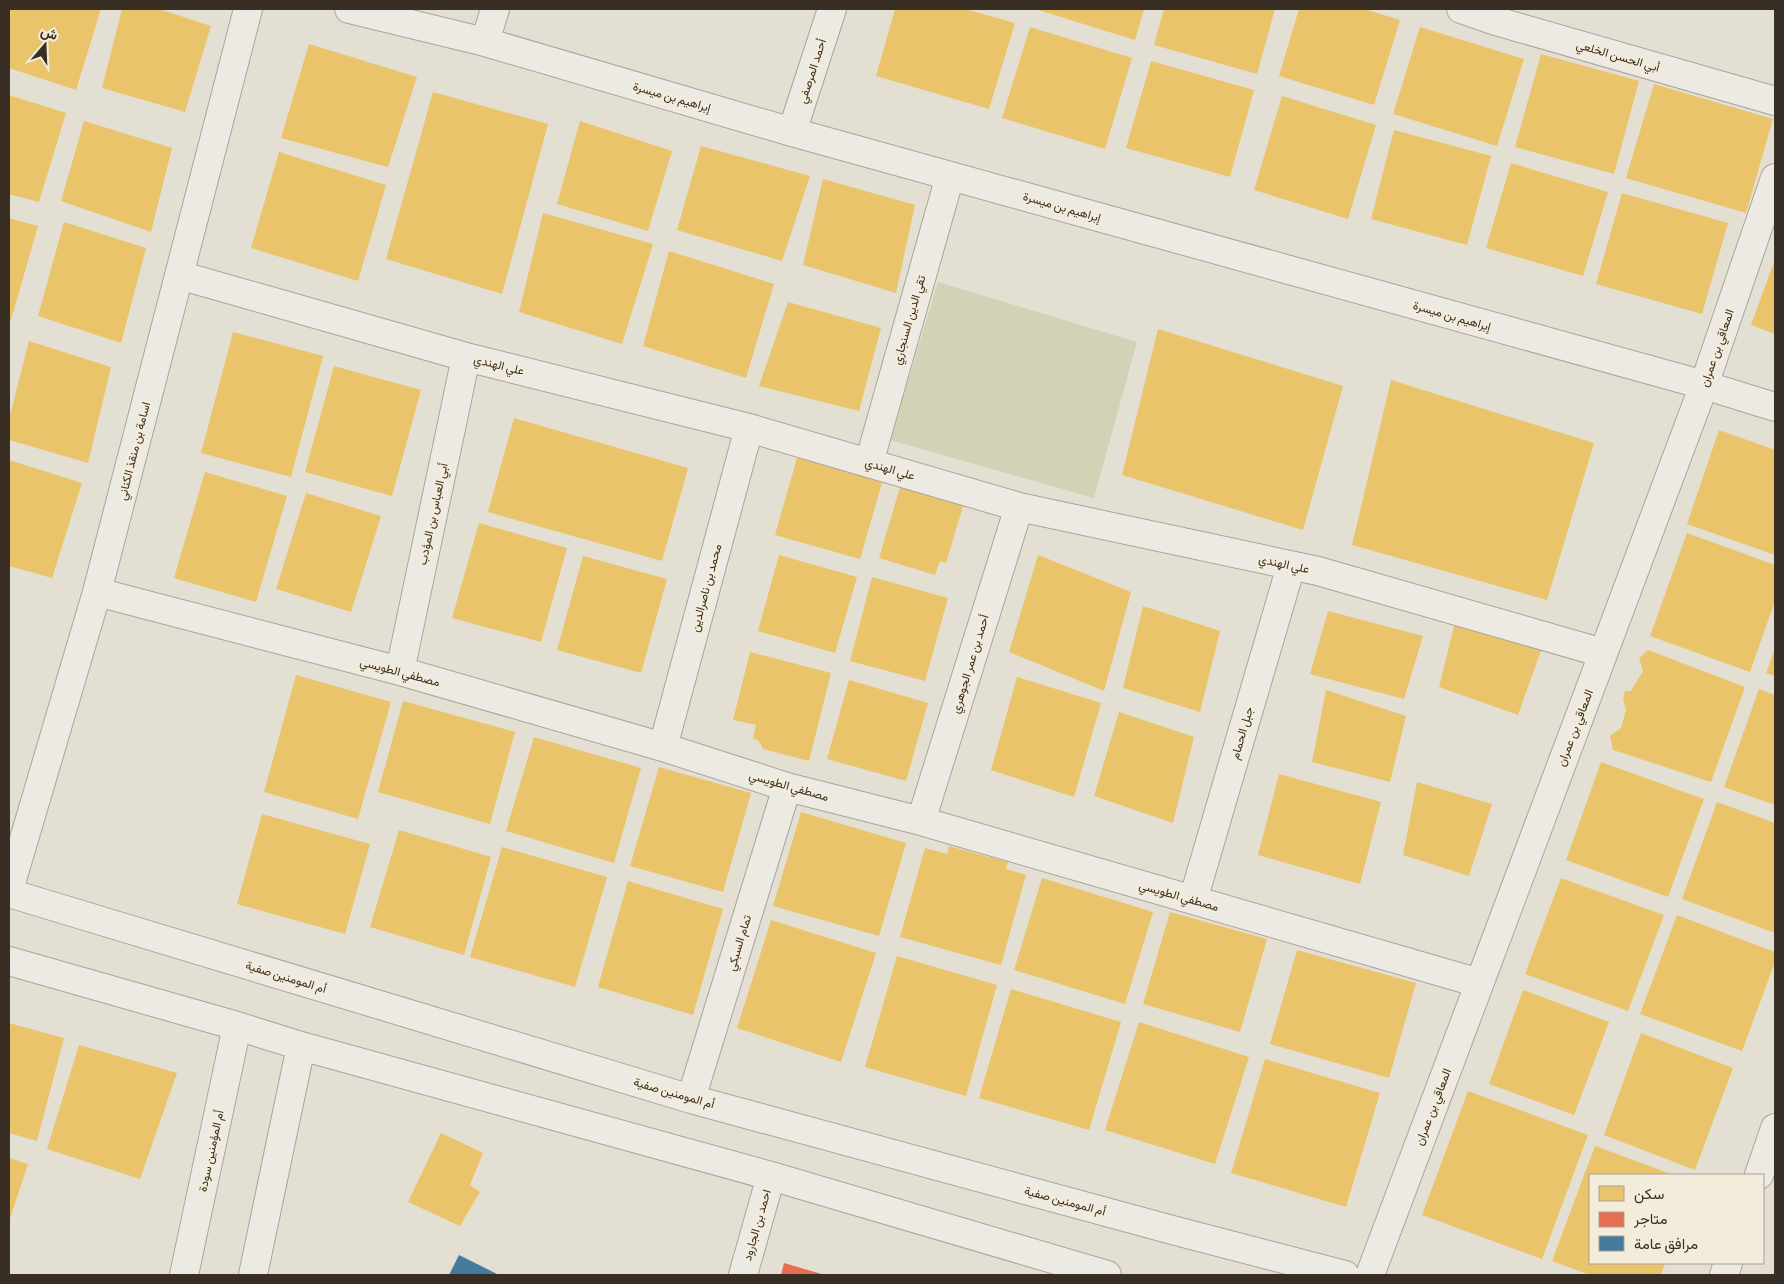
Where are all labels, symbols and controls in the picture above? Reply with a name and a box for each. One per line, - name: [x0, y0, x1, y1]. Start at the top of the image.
- north arrow: [20, 20, 70, 70]
- text: ش: [38, 22, 60, 44]
- street label: أحمد المرصفي: [795, 37, 832, 106]
- street label: أبي الحسن الخلعي: [1574, 37, 1662, 78]
- street label: إبراهيم بن ميسرة: [631, 79, 713, 116]
- street label: إبراهيم بن ميسرة: [1021, 189, 1103, 226]
- street label: تقي الدين السنجاري: [890, 274, 931, 367]
- street label: إبراهيم بن ميسرة: [1411, 298, 1493, 335]
- street label: المعاقي بن عمران: [1697, 307, 1740, 390]
- street label: علي الهندي: [472, 352, 526, 381]
- street label: اسامة بن منقذ الكناني: [115, 400, 156, 502]
- street label: علي الهندي: [863, 455, 917, 486]
- street label: أبي العباس بن المؤدب: [415, 462, 454, 567]
- street label: محمد بن ناصرالدين: [688, 542, 725, 634]
- street label: علي الهندي: [1257, 552, 1311, 579]
- street label: أحمد بن عمر الجوهري: [948, 613, 995, 716]
- street label: مصطفي الطويسي: [358, 655, 442, 692]
- street label: المعاقي بن عمران: [1554, 688, 1599, 770]
- street label: جبل الحمام: [1228, 705, 1257, 761]
- street label: مصطفي الطويسي: [747, 768, 830, 807]
- street label: مصطفي الطويسي: [1137, 878, 1220, 917]
- street label: تمام السبكي: [724, 913, 757, 974]
- street label: أم المومنين صفية: [244, 958, 328, 997]
- street label: المعاقي بن عمران: [1412, 1067, 1457, 1149]
- street label: أم المومنين صفية: [632, 1075, 716, 1112]
- street label: أم المؤمنين سودة: [196, 1109, 228, 1193]
- legend: [1589, 1174, 1764, 1264]
- street label: أم المومنين صفية: [1023, 1183, 1107, 1220]
- text: سكن: [1634, 1185, 1664, 1204]
- street label: احمد بن الجارود: [740, 1188, 775, 1263]
- text: متاجر: [1633, 1210, 1668, 1228]
- text: مرافق عامة: [1634, 1235, 1698, 1254]

